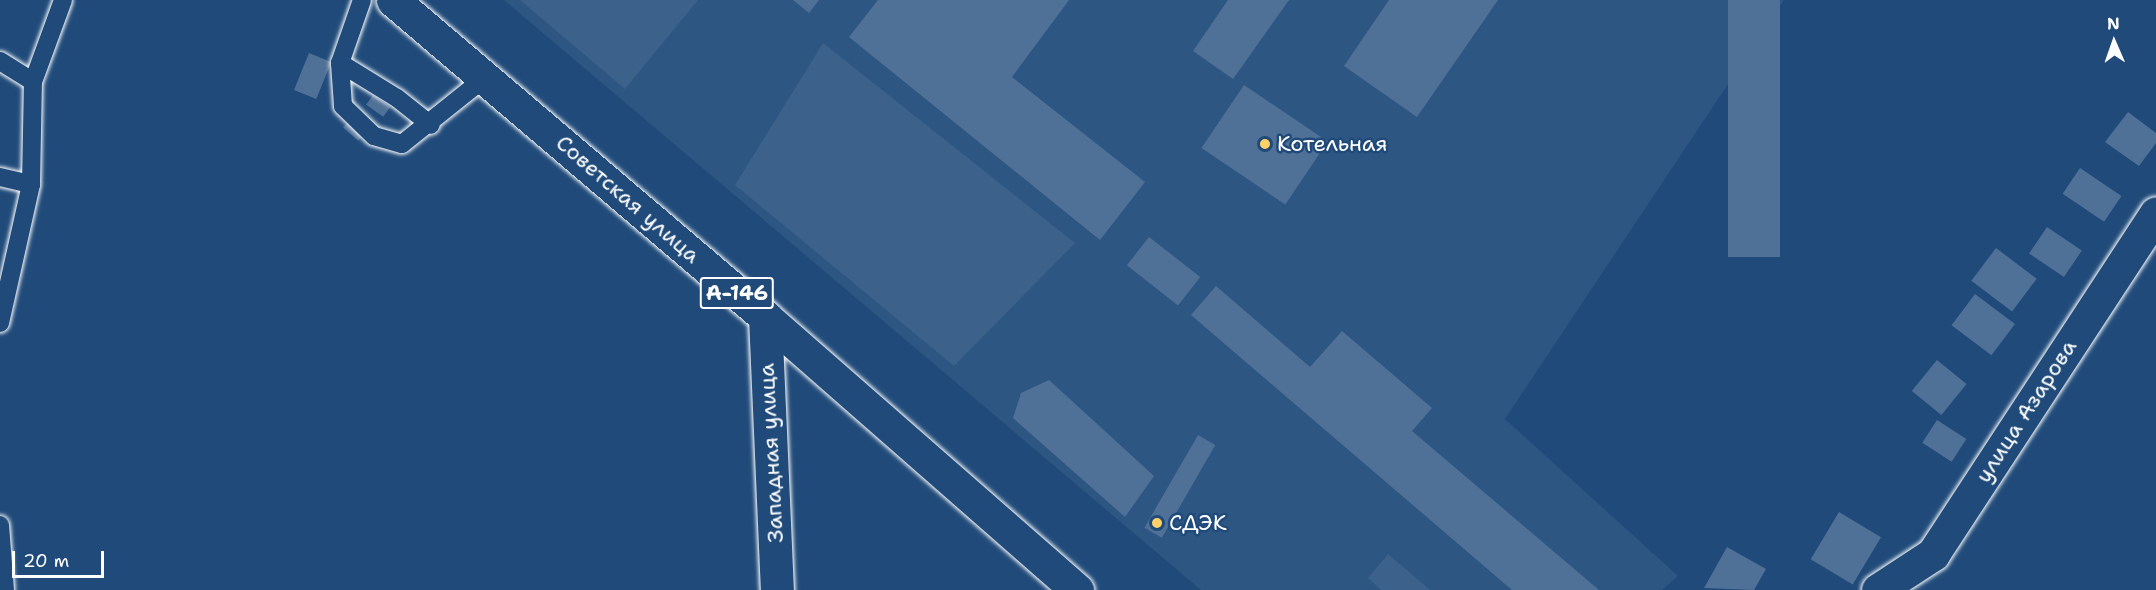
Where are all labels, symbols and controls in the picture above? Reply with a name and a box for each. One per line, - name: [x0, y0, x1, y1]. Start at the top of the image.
- north arrow: [2084, 12, 2144, 72]
- text: N: [2107, 13, 2120, 34]
- street label: Советская улица: [551, 129, 705, 269]
- place label: Котельная: [1277, 131, 1388, 157]
- marker: Котельная: [1258, 137, 1272, 151]
- road number: А-146: [700, 275, 774, 311]
- street label: улица Азарова: [1970, 335, 2082, 487]
- street label: Западная улица: [753, 363, 789, 543]
- place label: СДЭК: [1169, 510, 1227, 536]
- marker: СДЭК: [1150, 516, 1164, 530]
- scale bar: [15, 539, 106, 577]
- text: 20 m: [23, 549, 69, 573]

